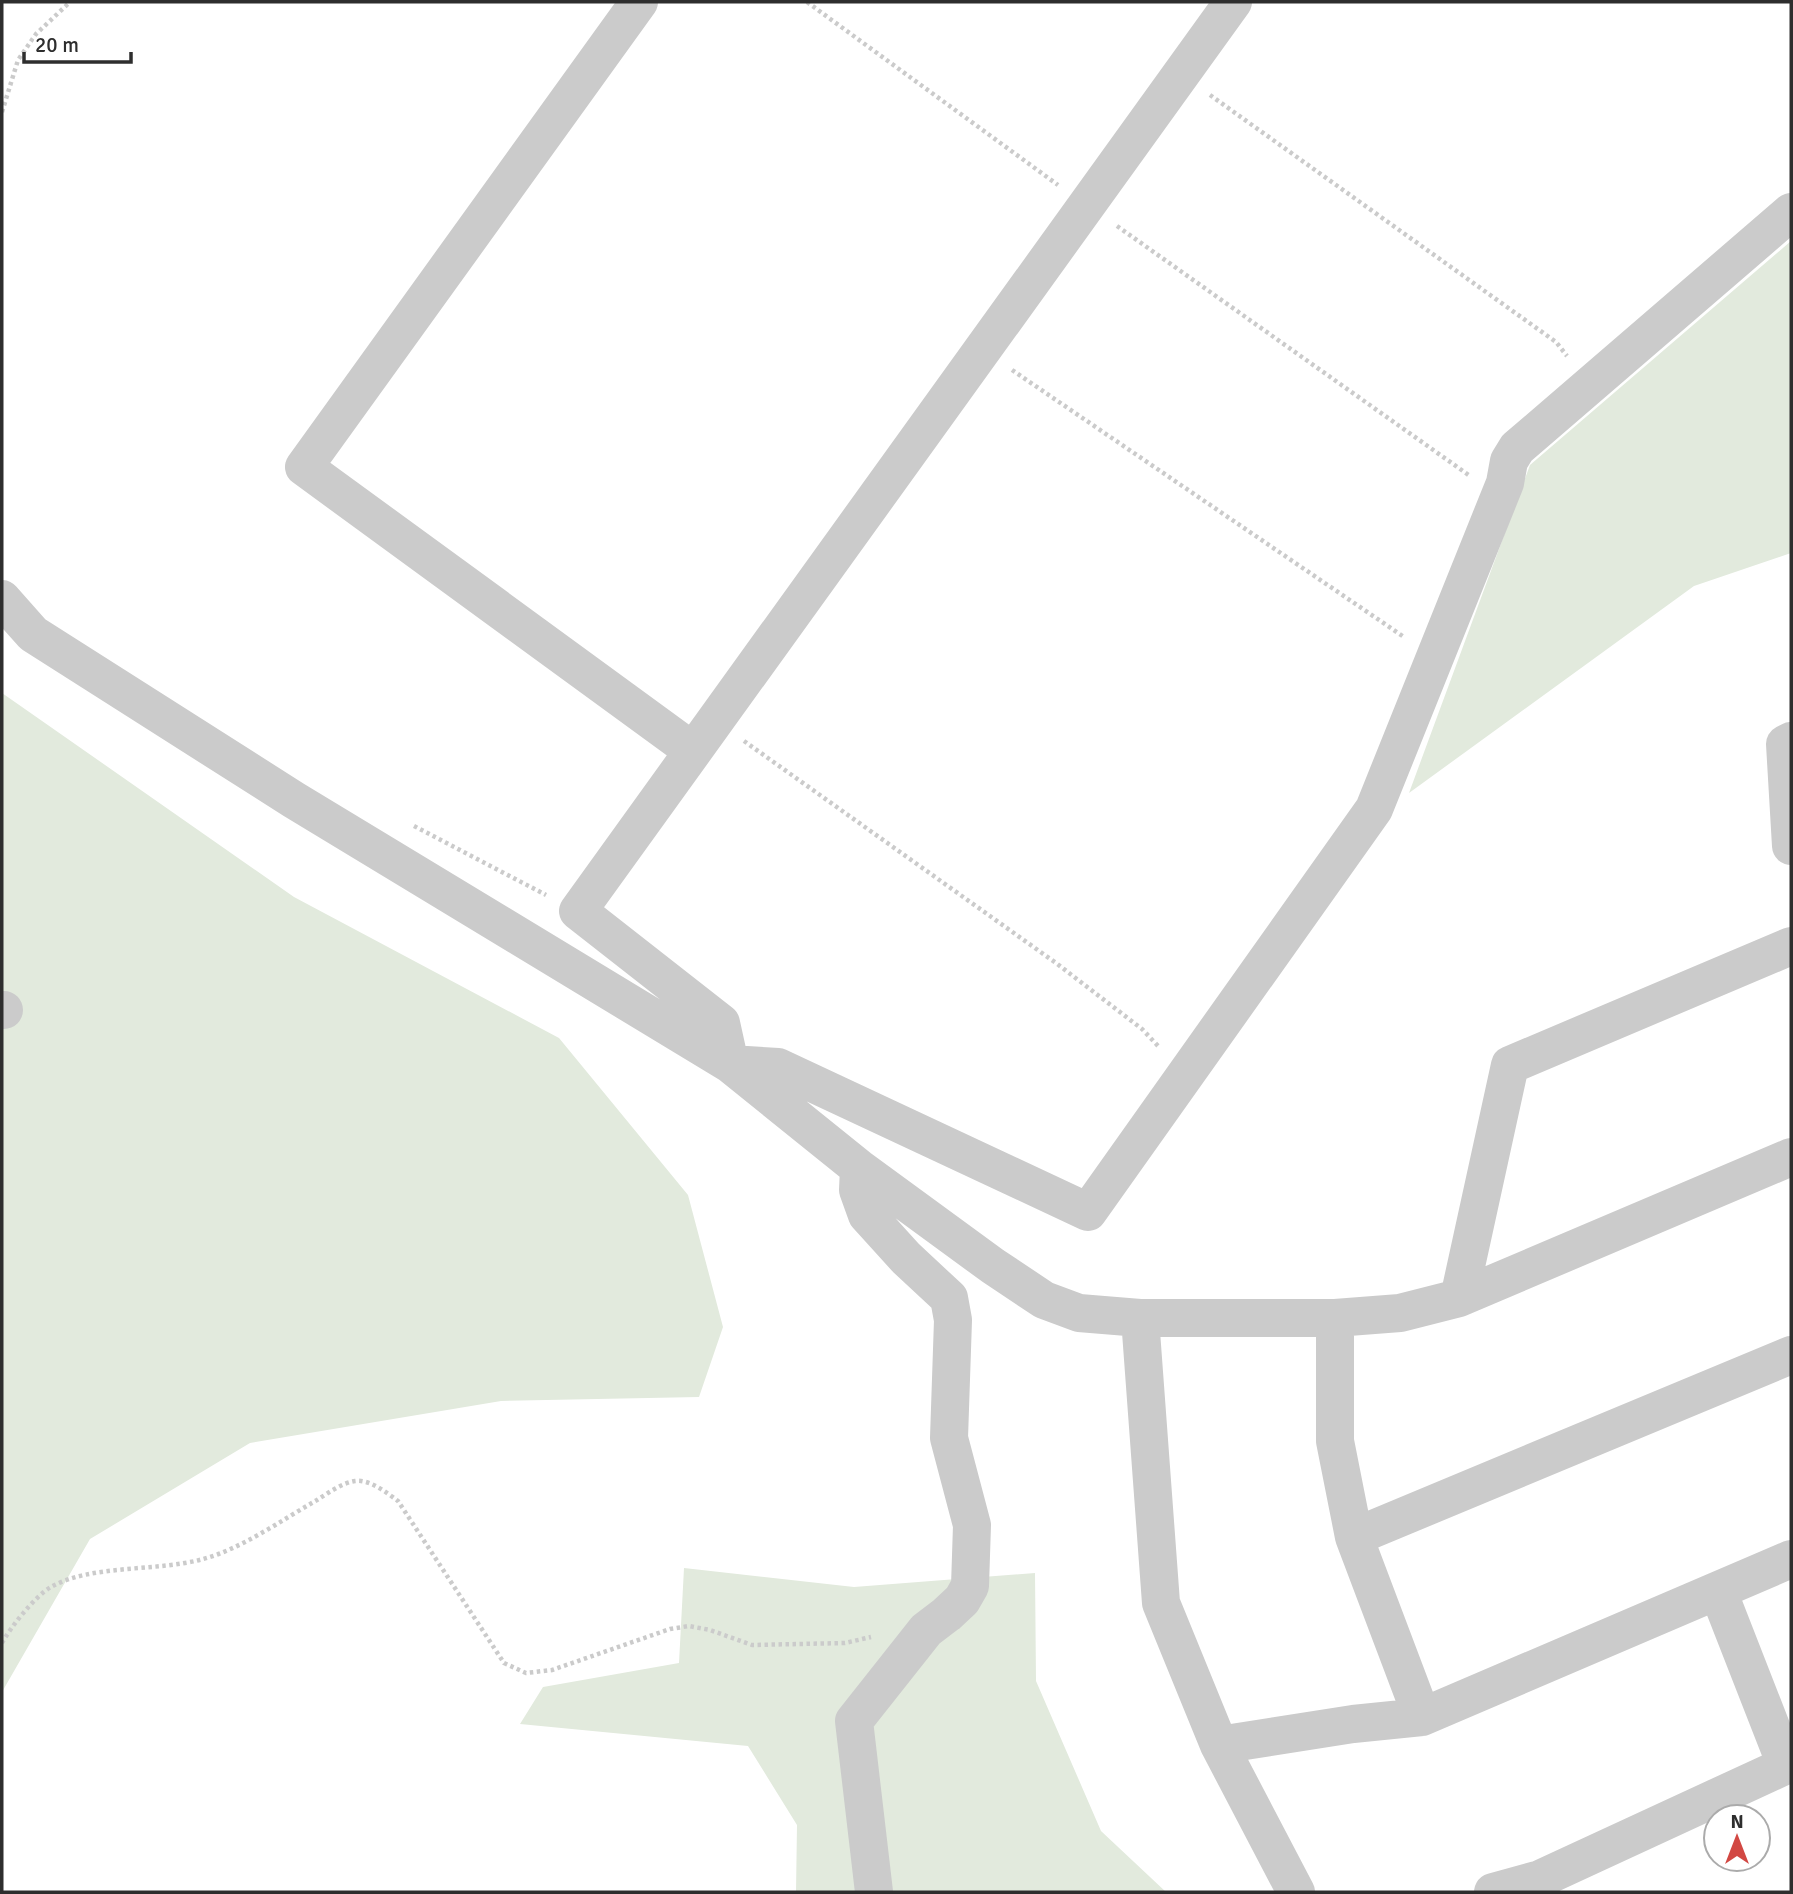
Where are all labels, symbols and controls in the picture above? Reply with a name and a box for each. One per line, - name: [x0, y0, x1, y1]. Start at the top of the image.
- scale bar: [24, 21, 131, 65]
- text: 20 m: [35, 32, 79, 58]
- north arrow: [1702, 1803, 1772, 1873]
- text: N: [1730, 1810, 1744, 1834]

